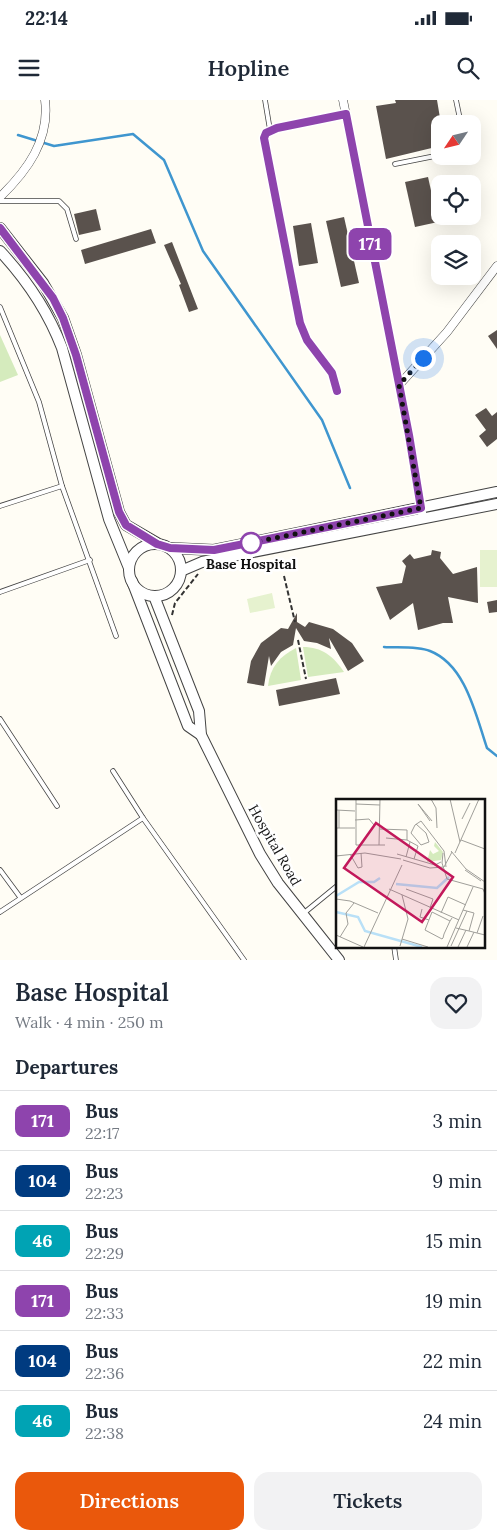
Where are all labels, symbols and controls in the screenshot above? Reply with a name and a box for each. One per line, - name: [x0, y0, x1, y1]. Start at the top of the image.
- text: 22:14: [25, 6, 68, 30]
- icon: menu: [15, 54, 43, 82]
- text: Hopline: [208, 54, 289, 82]
- icon: search: [454, 54, 482, 82]
- north arrow: [431, 115, 481, 165]
- map controls: [431, 115, 481, 285]
- button: locate: [431, 175, 481, 225]
- line badge: 171: [341, 228, 399, 260]
- text: 171: [358, 232, 382, 255]
- button: layers: [431, 235, 481, 285]
- your location: [411, 346, 436, 371]
- marker: Base Hospital: [240, 532, 262, 554]
- place label: Base Hospital: [206, 555, 297, 573]
- inset map: [336, 799, 484, 948]
- street label: Hospital Road: [245, 801, 305, 889]
- text: Base Hospital: [15, 977, 169, 1008]
- button: heart: [430, 977, 482, 1029]
- text: Walk · 4 min · 250 m: [15, 1012, 163, 1032]
- text: Departures: [15, 1055, 118, 1079]
- text: Bus: [85, 1099, 118, 1123]
- text: 171: [31, 1109, 54, 1132]
- text: 3 min: [433, 1109, 482, 1133]
- text: 22:17: [85, 1123, 119, 1143]
- text: Bus: [85, 1159, 118, 1183]
- text: 104: [28, 1169, 57, 1192]
- text: 9 min: [432, 1169, 482, 1193]
- text: 22:23: [85, 1183, 123, 1203]
- text: Bus: [85, 1219, 118, 1243]
- text: 46: [32, 1229, 53, 1252]
- text: 15 min: [426, 1229, 482, 1253]
- text: 22:29: [85, 1243, 124, 1263]
- text: Bus: [85, 1279, 118, 1303]
- text: 171: [31, 1289, 54, 1312]
- text: 19 min: [425, 1289, 482, 1313]
- text: 22:33: [85, 1303, 124, 1323]
- text: Bus: [85, 1339, 118, 1363]
- text: 104: [28, 1349, 57, 1372]
- text: 22 min: [423, 1349, 482, 1373]
- text: 22:36: [85, 1363, 124, 1383]
- text: Bus: [85, 1399, 118, 1423]
- text: 46: [32, 1409, 53, 1432]
- text: 24 min: [423, 1409, 482, 1433]
- text: 22:38: [85, 1423, 124, 1443]
- button: Directions: [15, 1472, 244, 1530]
- button: Tickets: [254, 1472, 482, 1530]

